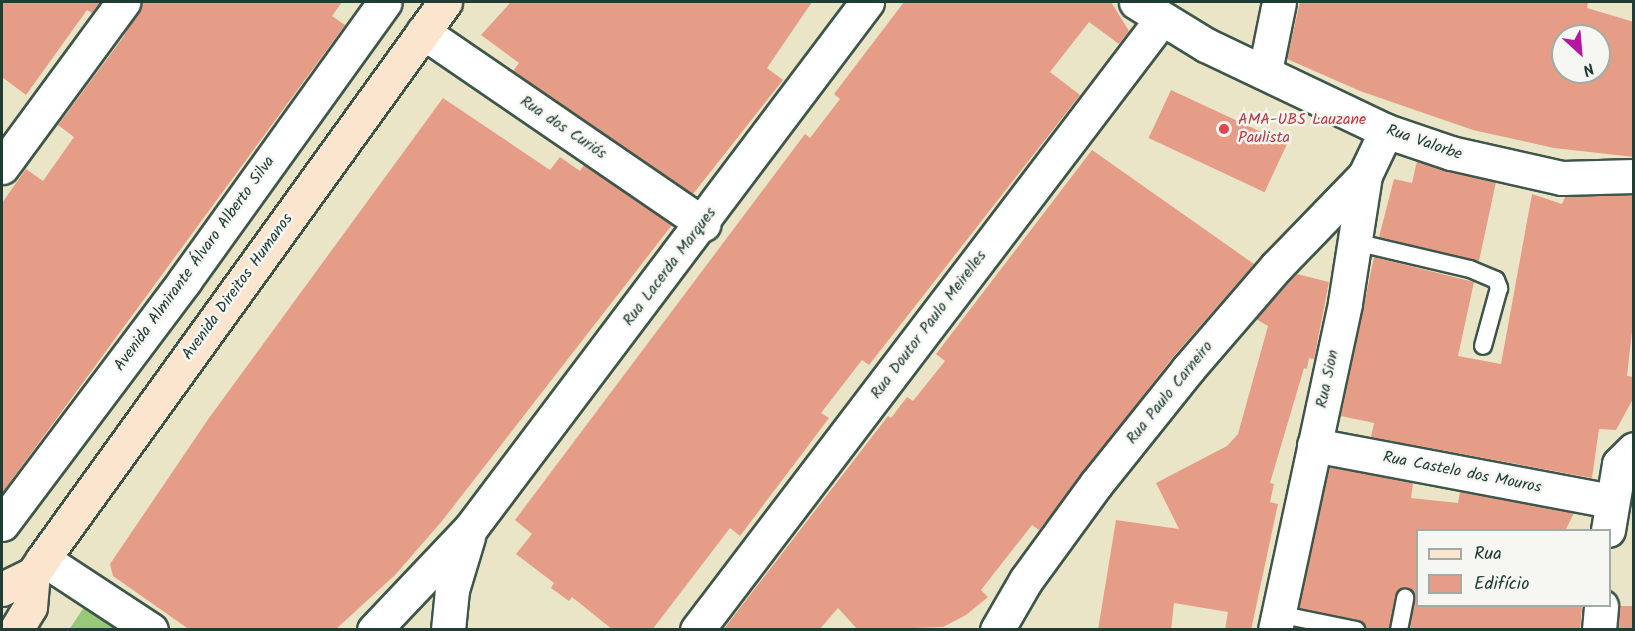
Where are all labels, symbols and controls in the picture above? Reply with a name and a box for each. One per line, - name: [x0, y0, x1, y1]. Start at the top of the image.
- north arrow: [1551, 24, 1611, 84]
- text: N: [1578, 55, 1598, 82]
- street label: Rua dos Curiós: [516, 92, 610, 164]
- place label: AMA-UBS Lauzane Paulista: [1238, 110, 1366, 148]
- marker: AMA-UBS Lauzane Paulista: [1215, 120, 1233, 138]
- street label: Rua Valorbe: [1384, 121, 1464, 165]
- street label: Avenida Almirante Álvaro Alberto Silva: [111, 153, 279, 375]
- street label: Rua Lacerda Marques: [619, 204, 721, 330]
- street label: Avenida Direitos Humanos: [178, 210, 298, 364]
- street label: Rua Doutor Paulo Meirelles: [867, 247, 991, 403]
- street label: Rua Paulo Carneiro: [1123, 338, 1217, 448]
- street label: Rua Sion: [1312, 348, 1344, 410]
- street label: Rua Castelo dos Mouros: [1381, 448, 1543, 498]
- legend: [1416, 529, 1611, 607]
- text: Rua: [1474, 540, 1502, 569]
- text: Edifício: [1474, 570, 1529, 599]

